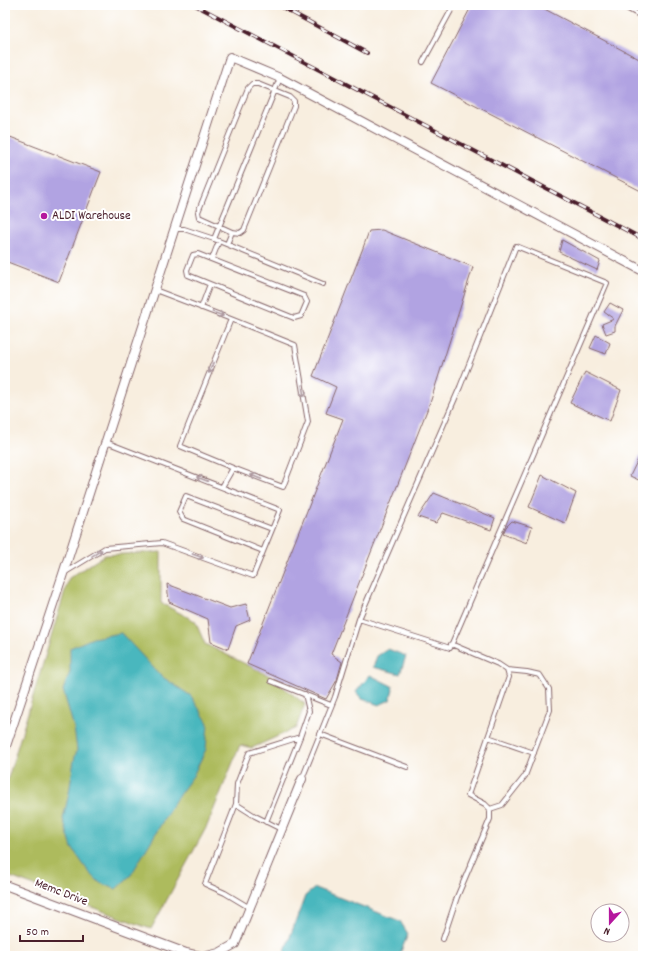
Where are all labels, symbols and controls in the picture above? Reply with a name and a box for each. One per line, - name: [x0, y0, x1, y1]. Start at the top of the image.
- place label: ALDI Warehouse: [52, 207, 131, 226]
- marker: ALDI Warehouse: [39, 211, 49, 221]
- one-way arrow: [211, 310, 223, 318]
- one-way arrow: [207, 361, 214, 373]
- one-way arrow: [299, 384, 307, 397]
- one-way arrow: [251, 472, 263, 480]
- one-way arrow: [196, 475, 208, 483]
- one-way arrow: [91, 549, 103, 557]
- one-way arrow: [192, 553, 204, 561]
- street label: Memc Drive: [32, 874, 91, 912]
- north arrow: [590, 903, 630, 943]
- scale bar: [20, 917, 83, 943]
- text: N: [601, 922, 613, 939]
- text: 50 m: [26, 924, 49, 941]

